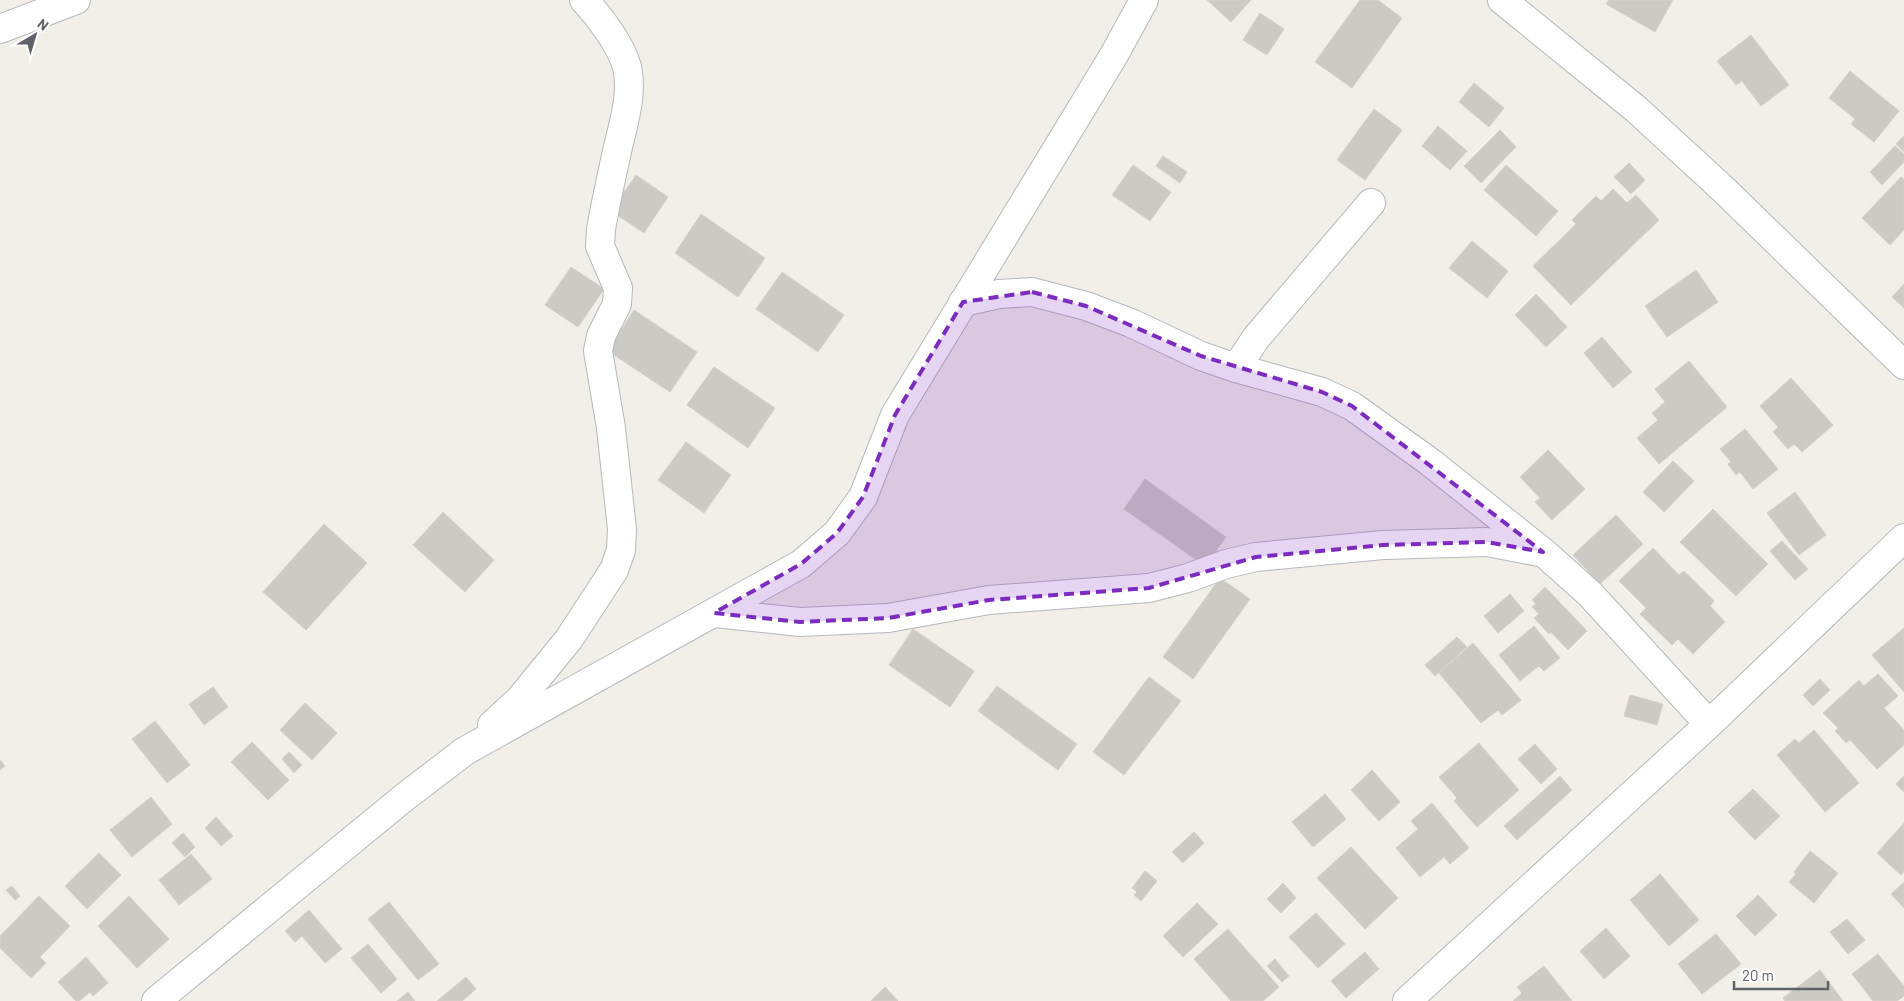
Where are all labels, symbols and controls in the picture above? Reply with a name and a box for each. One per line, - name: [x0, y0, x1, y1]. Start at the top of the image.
- north arrow: [10, 10, 60, 60]
- text: N: [34, 15, 52, 34]
- scale bar: [1734, 958, 1828, 990]
- text: 20 m: [1742, 966, 1774, 984]

